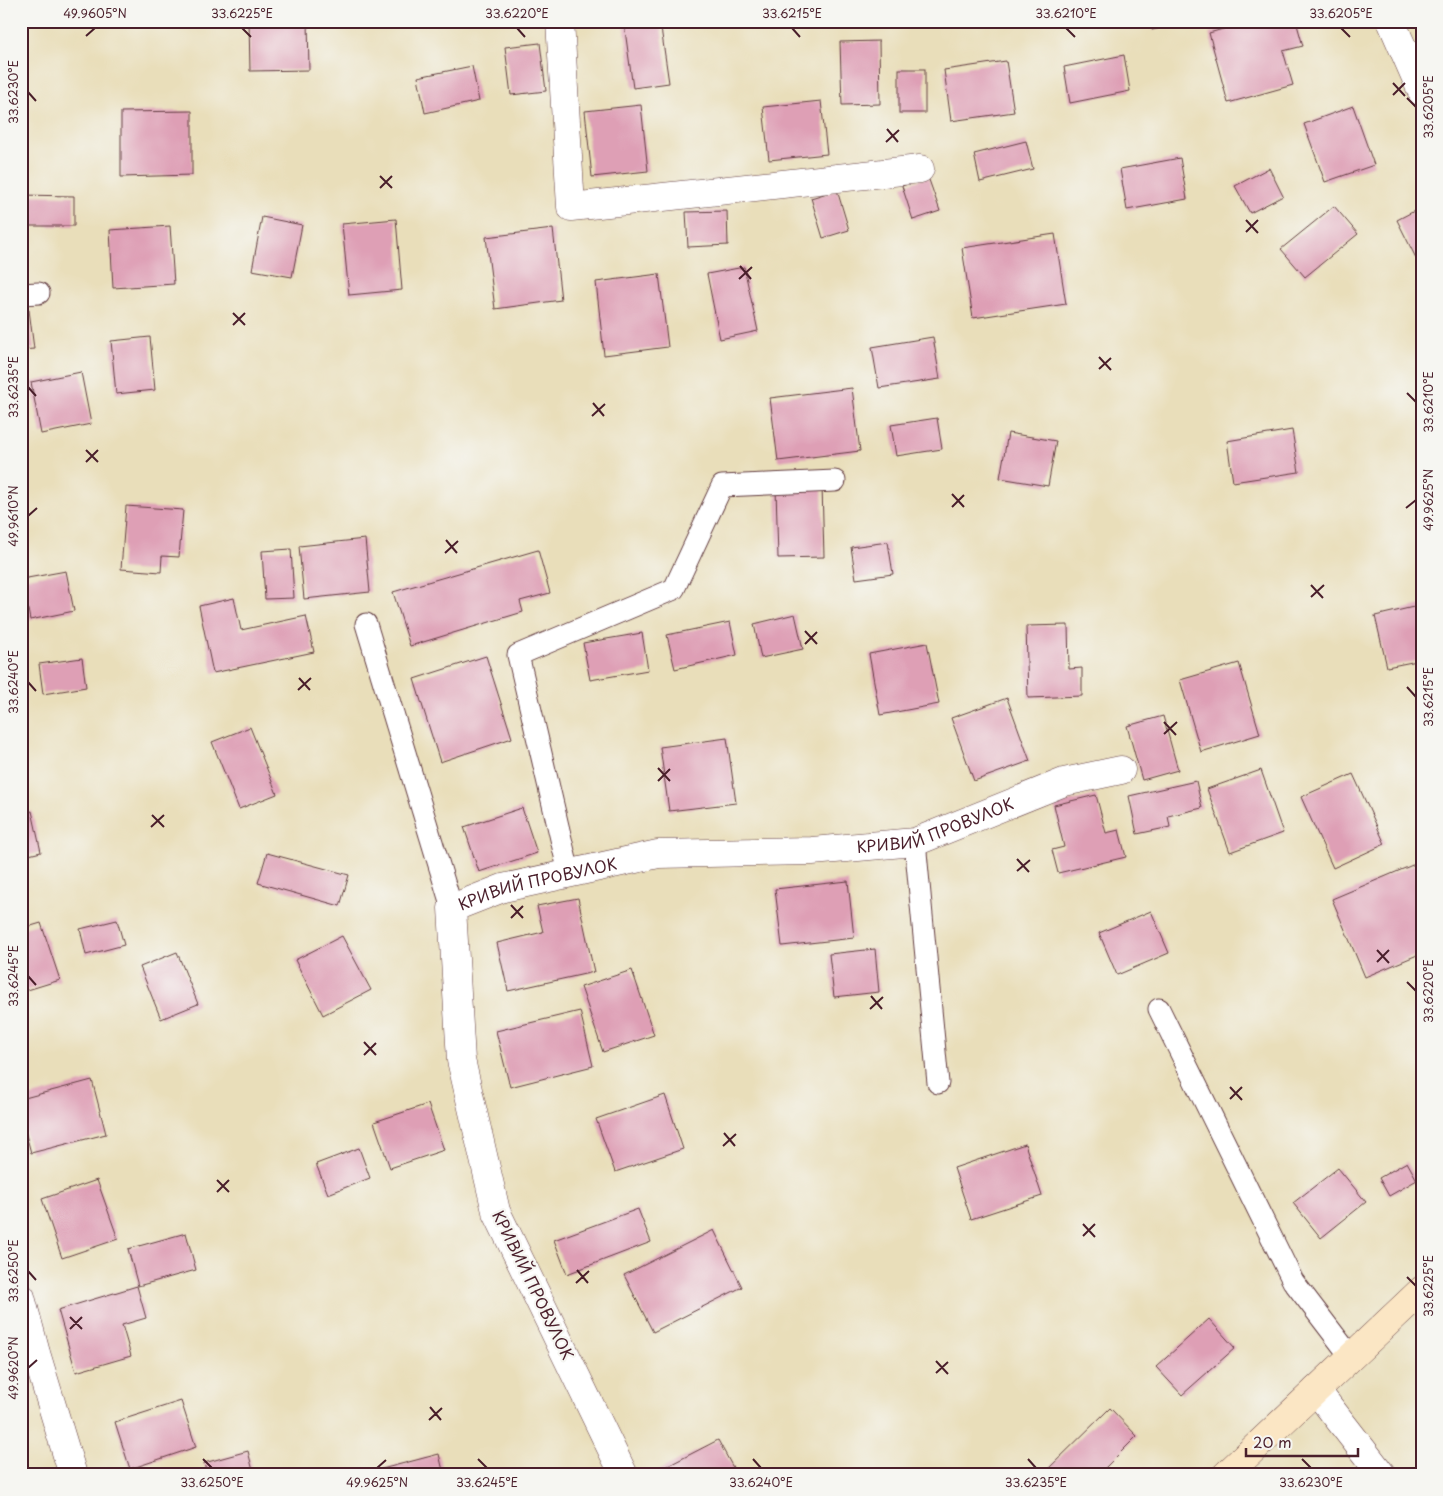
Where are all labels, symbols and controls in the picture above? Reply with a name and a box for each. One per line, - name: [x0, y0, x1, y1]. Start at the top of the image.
- text: 49.9605°N: [63, 4, 127, 22]
- text: 33.6225°E: [211, 4, 273, 22]
- text: 33.6220°E: [485, 4, 549, 22]
- text: 33.6215°E: [762, 4, 822, 22]
- text: 33.6210°E: [1035, 4, 1097, 22]
- text: 33.6205°E: [1309, 4, 1373, 22]
- text: 33.6230°E: [4, 60, 22, 124]
- text: 33.6205°E: [1419, 75, 1437, 139]
- text: 33.6235°E: [4, 356, 22, 418]
- text: 33.6210°E: [1419, 371, 1437, 433]
- text: 49.9625°N: [1419, 469, 1437, 531]
- text: 49.9610°N: [4, 485, 22, 547]
- text: 33.6240°E: [4, 650, 22, 714]
- text: 33.6215°E: [1419, 667, 1437, 727]
- street label: КРИВИЙ ПРОВУЛОК: [856, 791, 1017, 858]
- street label: КРИВИЙ ПРОВУЛОК: [454, 850, 619, 915]
- text: 33.6245°E: [4, 945, 22, 1007]
- text: 33.6220°E: [1419, 959, 1437, 1023]
- street label: КРИВИЙ ПРОВУЛОК: [487, 1206, 581, 1363]
- text: 33.6250°E: [4, 1239, 22, 1303]
- text: 33.6225°E: [1419, 1255, 1437, 1317]
- text: 49.9620°N: [4, 1336, 22, 1400]
- scale bar: [1246, 1426, 1358, 1458]
- text: 20 m: [1253, 1430, 1292, 1453]
- text: 33.6250°E: [180, 1473, 244, 1491]
- text: 49.9625°N: [346, 1473, 408, 1491]
- text: 33.6245°E: [456, 1473, 518, 1491]
- text: 33.6240°E: [729, 1473, 793, 1491]
- text: 33.6235°E: [1005, 1473, 1067, 1491]
- text: 33.6230°E: [1279, 1473, 1343, 1491]

